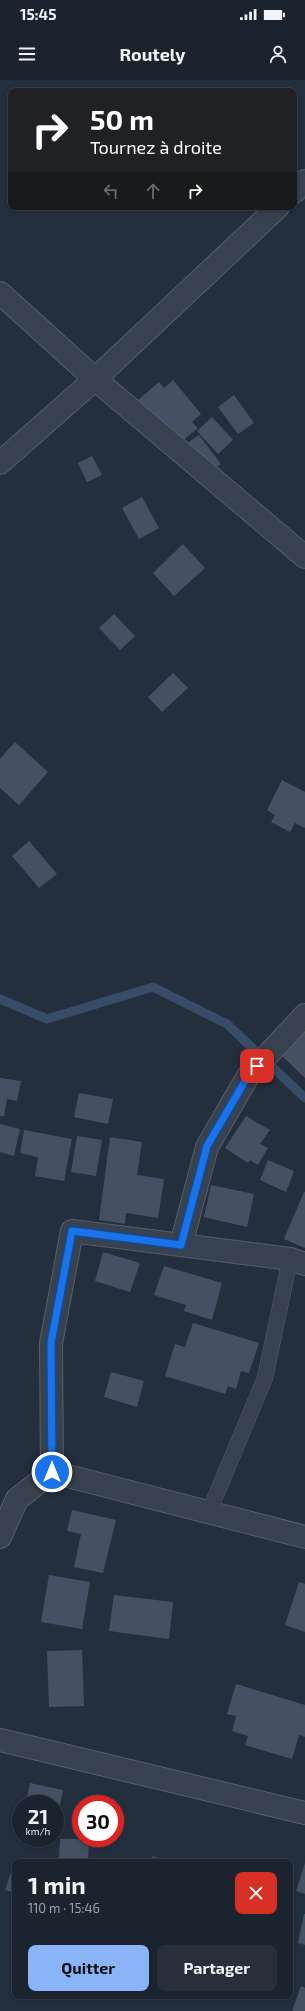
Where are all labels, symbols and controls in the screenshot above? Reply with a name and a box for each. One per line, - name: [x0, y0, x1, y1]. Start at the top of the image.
- text: 15:45: [20, 5, 56, 23]
- icon: menu: [16, 43, 38, 65]
- text: Routely: [119, 43, 186, 65]
- icon: person: [267, 43, 289, 65]
- text: 50 m: [90, 102, 154, 136]
- icon: right: [24, 104, 76, 156]
- text: Tournez à droite: [90, 136, 222, 158]
- icon: left: [100, 180, 122, 202]
- icon: ahead: [142, 180, 164, 202]
- icon: right: [184, 180, 206, 202]
- pin: [240, 1049, 274, 1083]
- icon: arrive: [246, 1055, 268, 1077]
- position arrow: [31, 1451, 73, 1493]
- speed limit sign: 30: [72, 1795, 124, 1847]
- text: 21: [28, 1804, 48, 1828]
- text: km/h: [26, 1825, 50, 1837]
- text: 1 min: [28, 1870, 86, 1899]
- button: close: [235, 1872, 277, 1914]
- text: 110 m · 15:46: [28, 1900, 100, 1916]
- button: Quitter: [28, 1945, 149, 1991]
- button: Partager: [157, 1945, 277, 1991]

